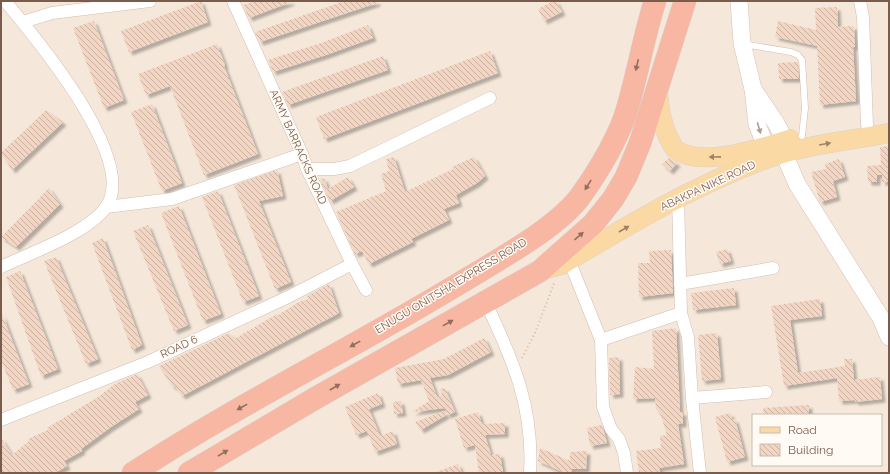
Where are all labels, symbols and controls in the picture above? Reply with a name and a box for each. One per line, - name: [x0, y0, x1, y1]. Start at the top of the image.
- one-way arrow: [634, 59, 640, 72]
- street label: ARMY BARRACKS ROAD: [267, 87, 329, 207]
- one-way arrow: [756, 122, 762, 134]
- one-way arrow: [819, 141, 831, 147]
- one-way arrow: [709, 154, 722, 161]
- street label: ABAKPA NIKE ROAD: [658, 158, 758, 214]
- one-way arrow: [584, 180, 592, 190]
- one-way arrow: [618, 225, 630, 232]
- one-way arrow: [574, 231, 584, 241]
- street label: ENUGU ONITSHA EXPRESS ROAD: [373, 235, 529, 336]
- one-way arrow: [442, 320, 454, 327]
- street label: ROAD 6: [158, 333, 200, 361]
- one-way arrow: [349, 340, 361, 347]
- one-way arrow: [329, 384, 341, 391]
- one-way arrow: [236, 404, 248, 411]
- legend: [752, 414, 882, 466]
- text: Road: [788, 423, 817, 437]
- text: Building: [788, 443, 834, 457]
- one-way arrow: [217, 450, 229, 457]

